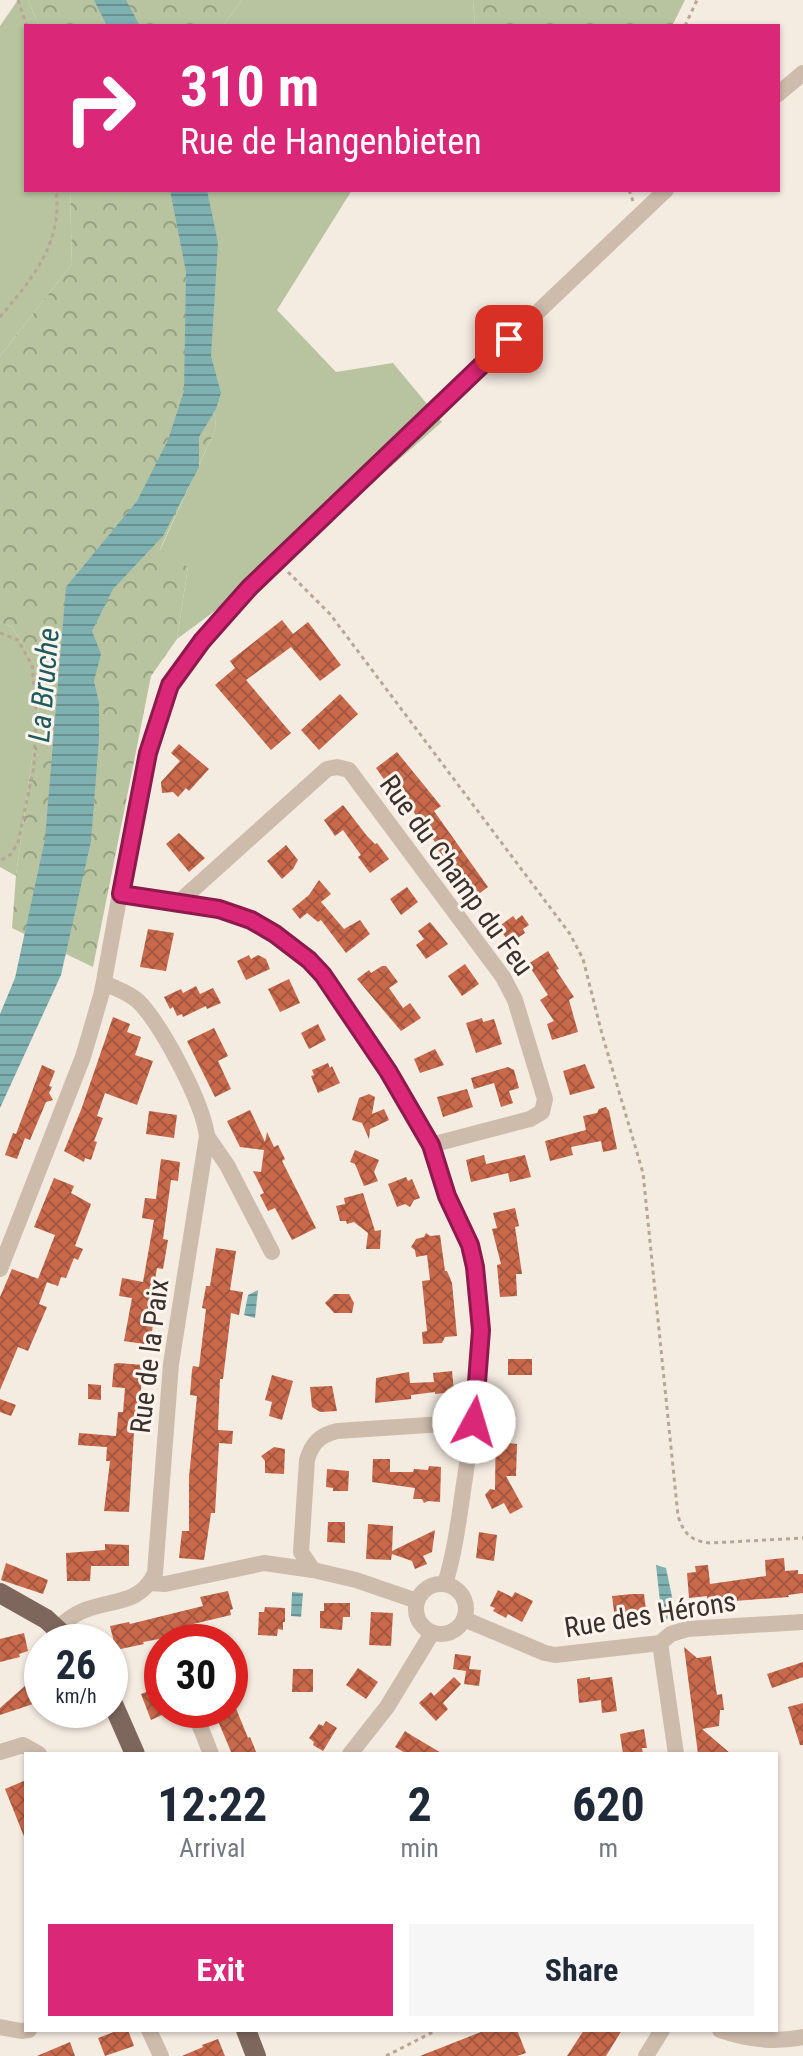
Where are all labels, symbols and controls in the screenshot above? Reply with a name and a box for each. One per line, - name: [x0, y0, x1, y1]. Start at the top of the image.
- text: 310 m: [180, 54, 319, 120]
- icon: right: [48, 56, 152, 160]
- text: Rue de Hangenbieten: [180, 121, 482, 163]
- pin: [475, 305, 543, 373]
- icon: arrive: [487, 317, 531, 361]
- water label: La Bruche: [21, 626, 66, 744]
- street label: Rue du Champ du Feu: [373, 769, 540, 982]
- street label: Rue de la Paix: [124, 1277, 175, 1435]
- position arrow: [432, 1380, 516, 1464]
- street label: Rue des Hérons: [562, 1585, 738, 1644]
- speed limit sign: 30: [144, 1624, 248, 1728]
- text: 26: [56, 1642, 96, 1689]
- text: km/h: [55, 1684, 97, 1708]
- text: 12:22: [157, 1776, 267, 1833]
- text: 2: [408, 1776, 432, 1833]
- text: 620: [572, 1776, 645, 1833]
- text: Arrival: [179, 1833, 245, 1863]
- text: min: [401, 1833, 439, 1863]
- text: m: [599, 1833, 618, 1863]
- button: Exit: [48, 1924, 393, 2016]
- button: Share: [409, 1924, 754, 2016]

